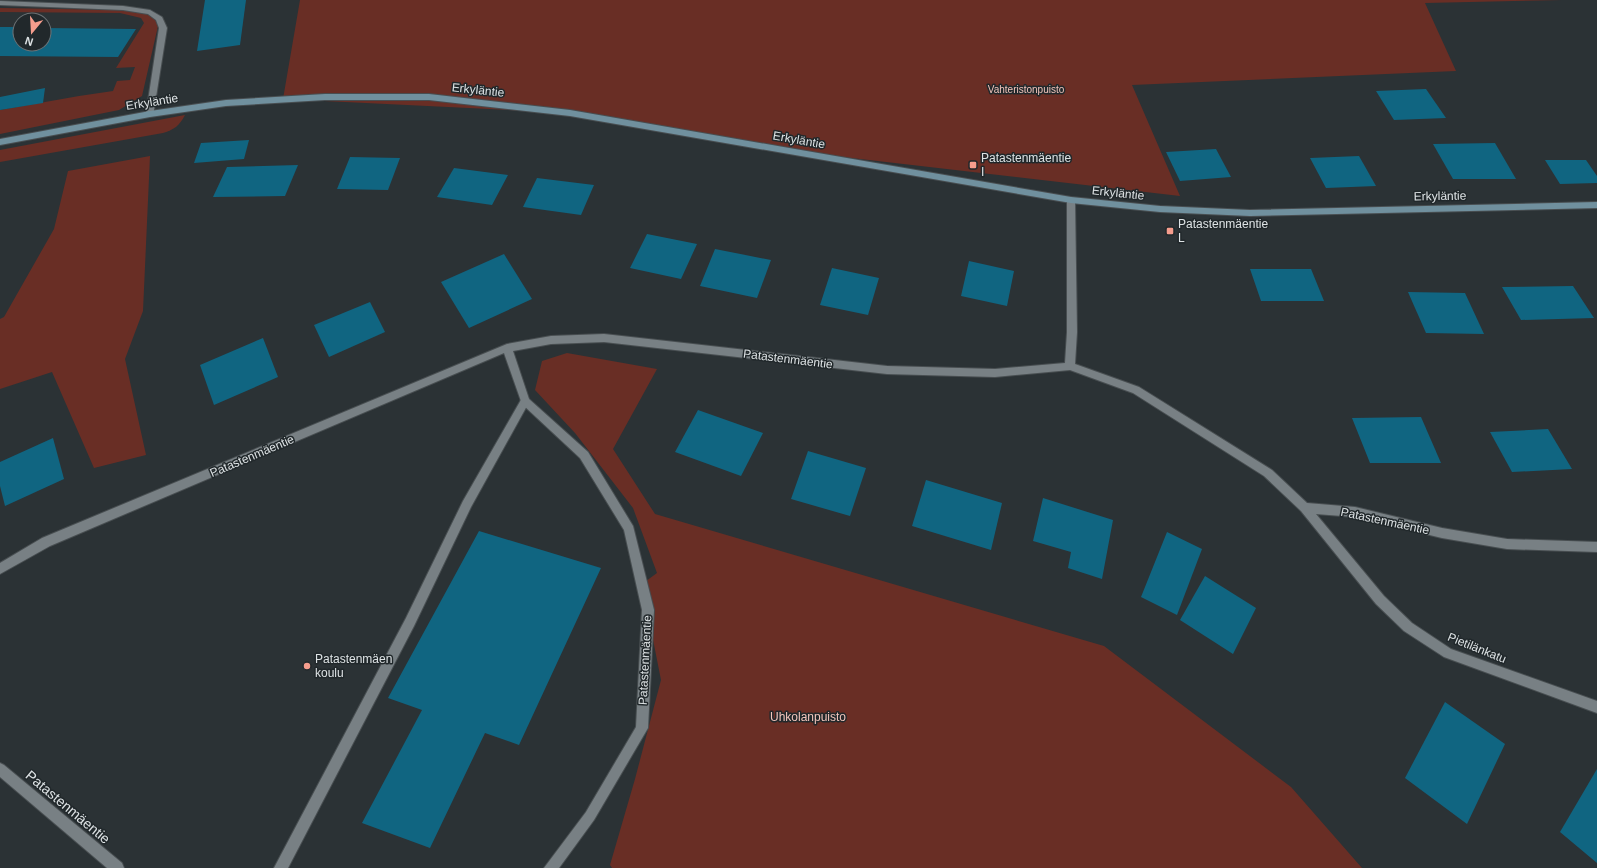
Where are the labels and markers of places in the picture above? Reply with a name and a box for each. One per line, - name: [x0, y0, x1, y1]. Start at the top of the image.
- place label: Patastenmäentie I: [981, 151, 1071, 179]
- marker: Patastenmäentie I: [968, 160, 978, 170]
- place label: Patastenmäentie L: [1178, 217, 1268, 245]
- marker: Patastenmäentie L: [1165, 226, 1175, 236]
- place label: Patastenmäen koulu: [315, 652, 392, 680]
- marker: Patastenmäen koulu: [302, 661, 312, 671]

